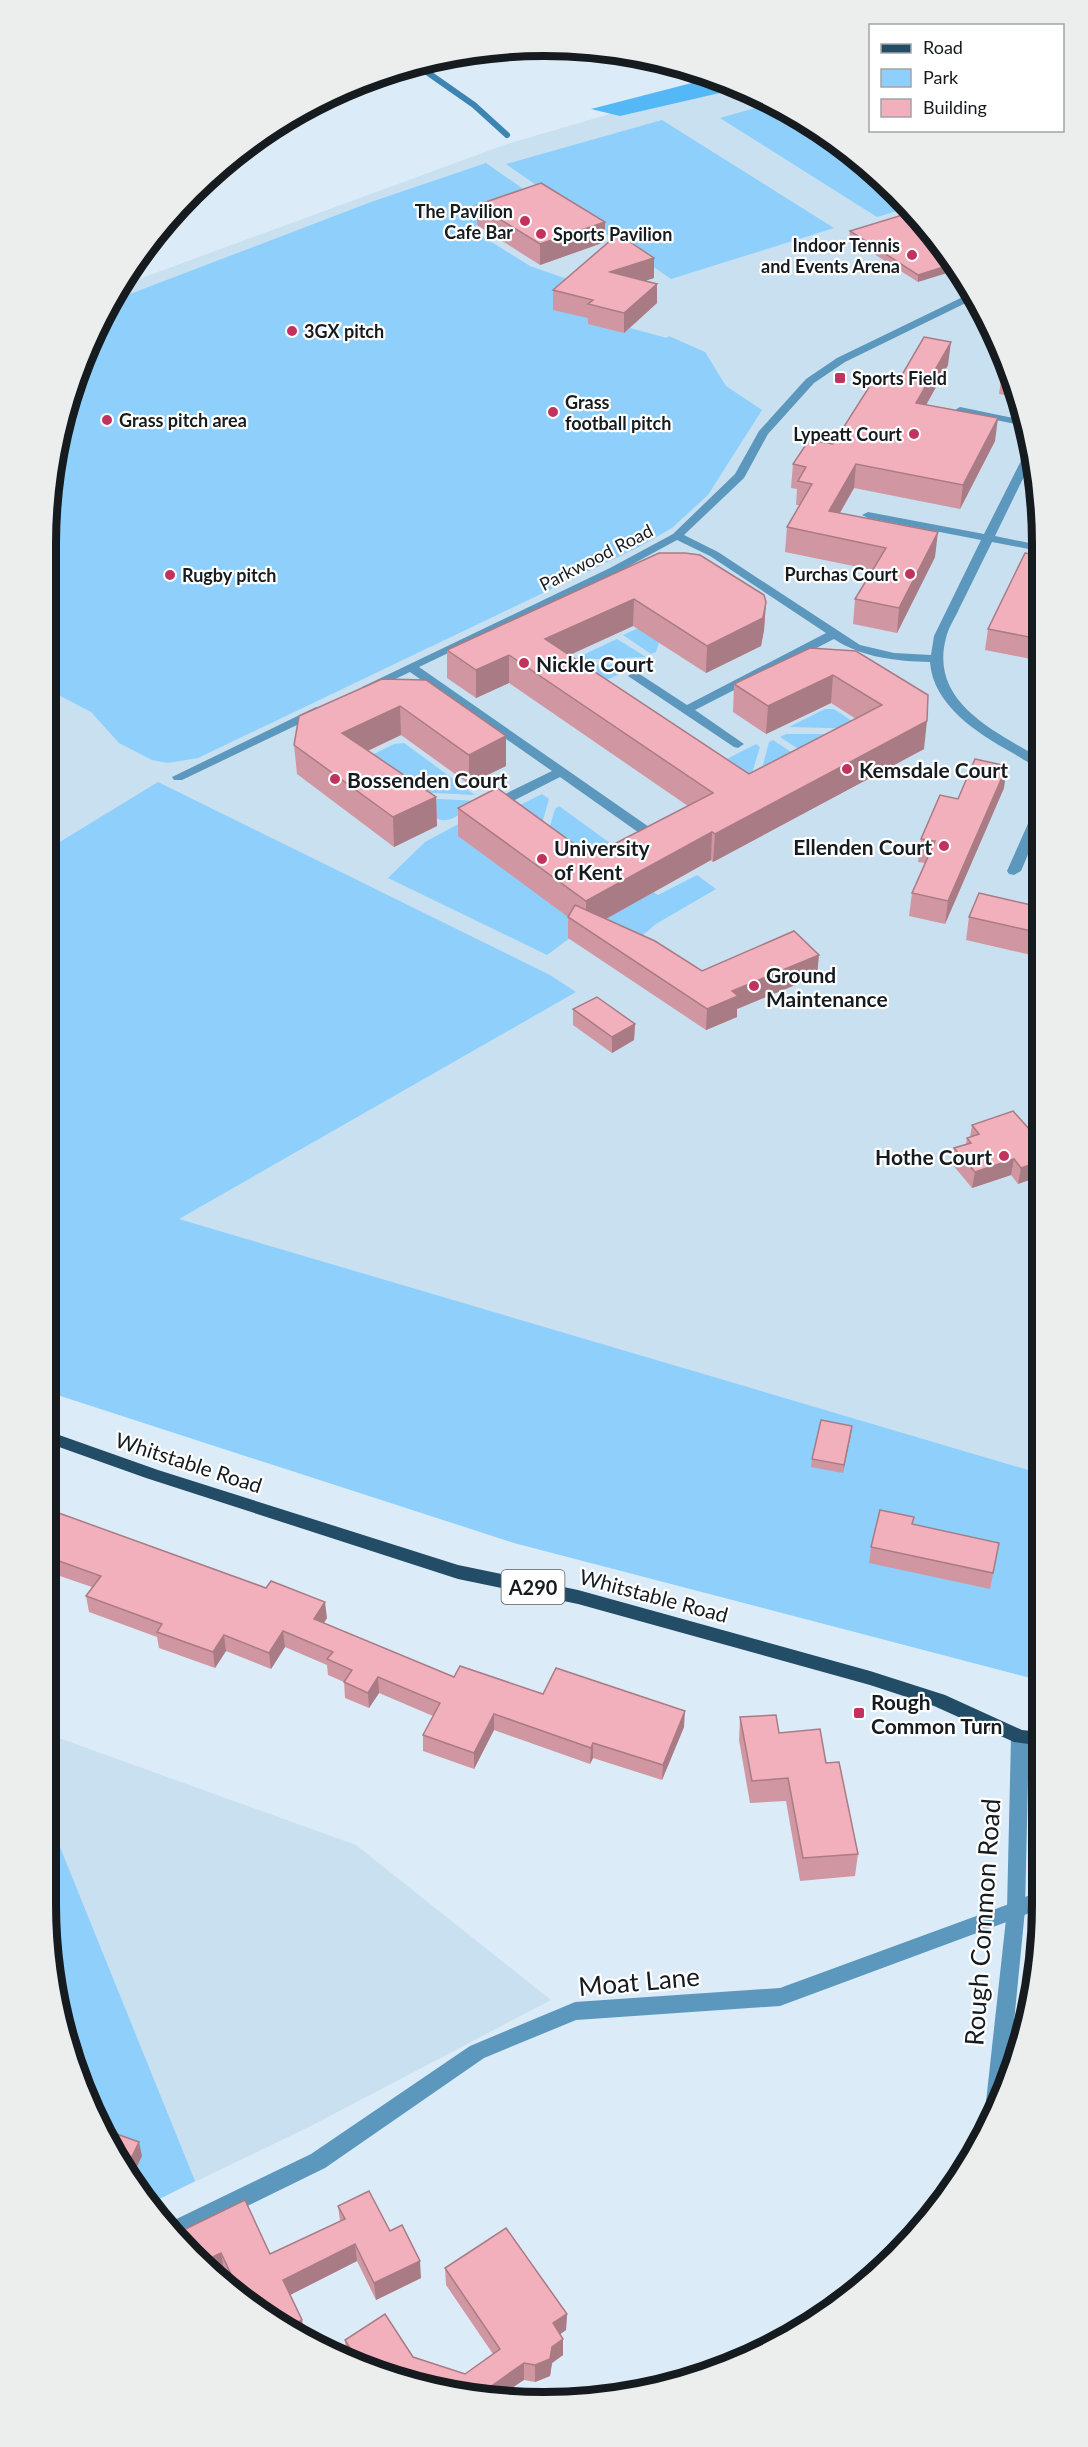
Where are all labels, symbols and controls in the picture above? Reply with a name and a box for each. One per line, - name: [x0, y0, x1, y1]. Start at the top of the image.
- legend: [869, 24, 1064, 132]
- text: Road: [923, 36, 963, 58]
- text: Park: [923, 66, 959, 88]
- text: Building: [923, 96, 987, 118]
- place label: The Pavilion Cafe Bar: [415, 200, 513, 243]
- marker: The Pavilion Cafe Bar: [518, 214, 532, 228]
- place label: Sports Pavilion: [553, 223, 672, 245]
- marker: Sports Pavilion: [534, 227, 548, 241]
- place label: Indoor Tennis and Events Arena: [761, 234, 900, 277]
- marker: Indoor Tennis and Events Arena: [905, 248, 919, 262]
- place label: 3GX pitch: [304, 320, 384, 342]
- marker: 3GX pitch: [285, 324, 299, 338]
- place label: Sports Field: [852, 367, 947, 389]
- marker: Sports Field: [833, 371, 847, 385]
- place label: Grass football pitch: [565, 391, 671, 434]
- marker: Grass football pitch: [546, 405, 560, 419]
- place label: Grass pitch area: [119, 409, 247, 431]
- marker: Grass pitch area: [100, 413, 114, 427]
- place label: Lypeatt Court: [793, 423, 902, 445]
- marker: Lypeatt Court: [907, 427, 921, 441]
- street label: Parkwood Road: [536, 519, 656, 595]
- place label: Purchas Court: [784, 563, 898, 585]
- place label: Rugby pitch: [182, 564, 277, 586]
- marker: Purchas Court: [903, 567, 917, 581]
- marker: Rugby pitch: [163, 568, 177, 582]
- place label: Nickle Court: [536, 651, 654, 676]
- marker: Nickle Court: [517, 656, 531, 670]
- place label: Kemsdale Court: [859, 757, 1008, 782]
- marker: Kemsdale Court: [840, 762, 854, 776]
- place label: Bossenden Court: [347, 767, 508, 792]
- marker: Bossenden Court: [328, 772, 342, 786]
- place label: Ellenden Court: [793, 834, 932, 859]
- place label: University of Kent: [554, 835, 651, 884]
- marker: Ellenden Court: [937, 839, 951, 853]
- marker: University of Kent: [535, 852, 549, 866]
- place label: Ground Maintenance: [766, 962, 888, 1011]
- marker: Ground Maintenance: [747, 979, 761, 993]
- place label: Hothe Court: [875, 1144, 992, 1169]
- marker: Hothe Court: [997, 1149, 1011, 1163]
- street label: Whitstable Road: [113, 1427, 265, 1497]
- street label: Whitstable Road: [577, 1563, 731, 1627]
- road number: A290: [502, 1570, 564, 1604]
- place label: Rough Common Turn: [871, 1689, 1002, 1738]
- marker: Rough Common Turn: [852, 1706, 866, 1720]
- street label: Rough Common Road: [957, 1797, 1007, 2047]
- street label: Moat Lane: [577, 1960, 701, 2002]

